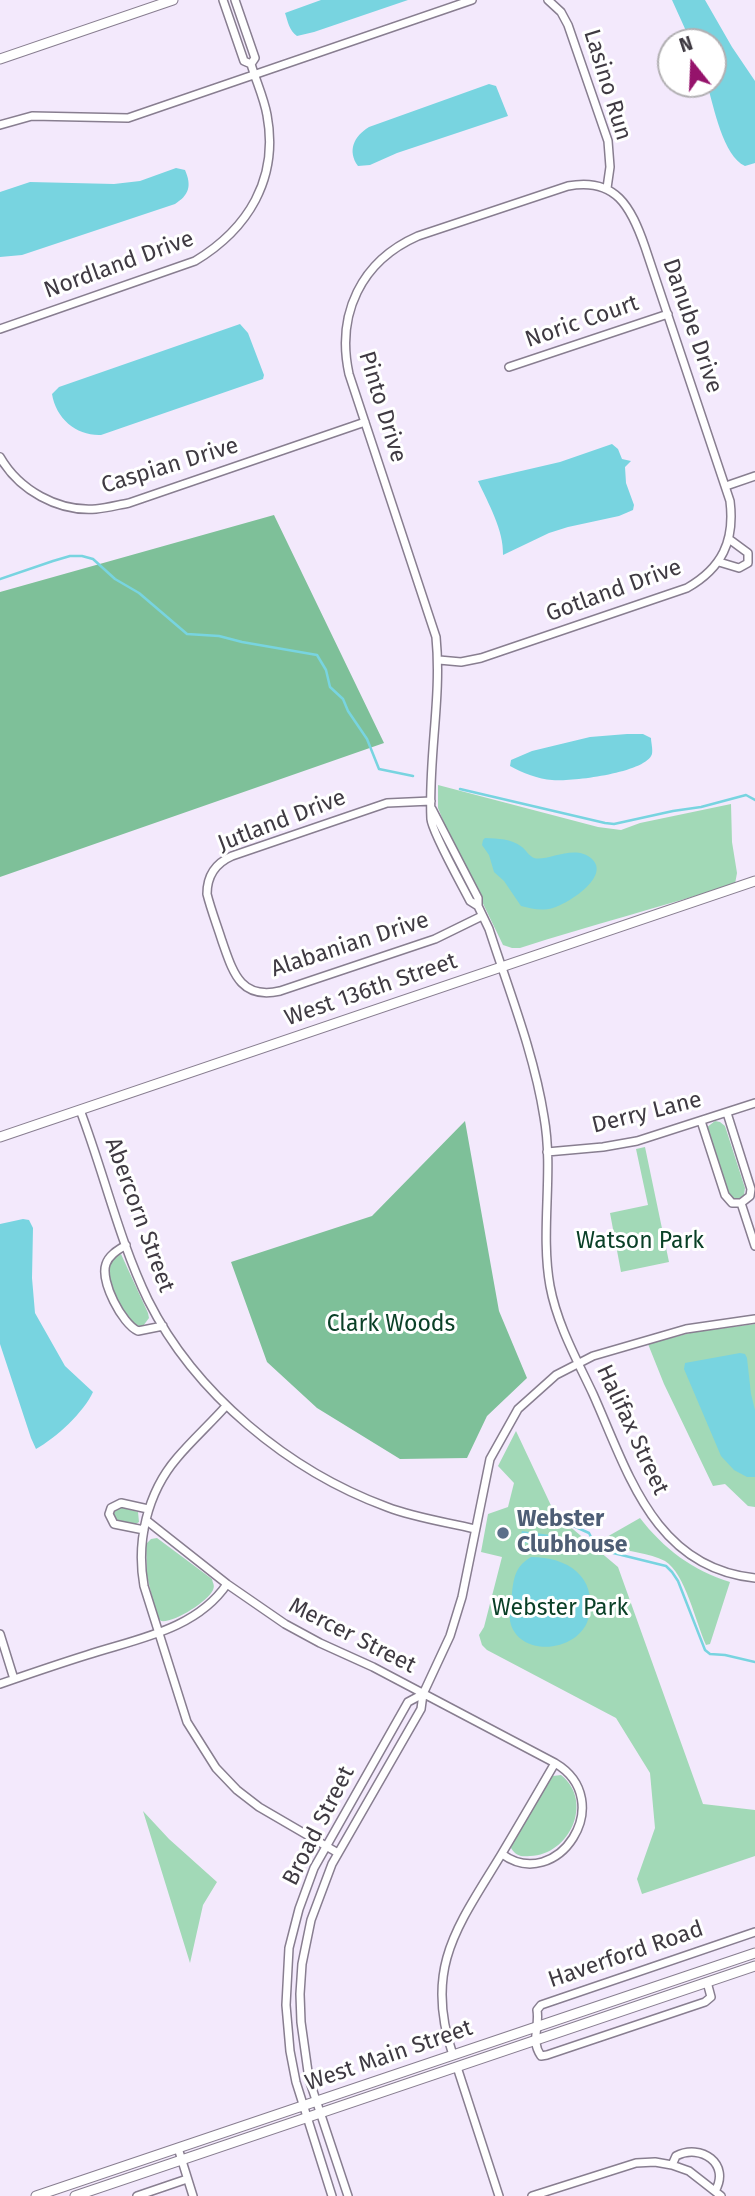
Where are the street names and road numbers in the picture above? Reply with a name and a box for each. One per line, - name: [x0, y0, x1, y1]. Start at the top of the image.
- street label: Lasino Run: [577, 26, 637, 144]
- street label: Nordland Drive: [40, 225, 198, 305]
- street label: Danube Drive: [656, 255, 728, 397]
- street label: Noric Court: [522, 290, 642, 354]
- street label: Pinto Drive: [352, 348, 412, 466]
- street label: Caspian Drive: [98, 432, 242, 500]
- street label: Gotland Drive: [542, 554, 686, 628]
- street label: Jutland Drive: [214, 784, 350, 858]
- street label: Alabanian Drive: [268, 906, 432, 984]
- street label: West 136th Street: [281, 948, 461, 1032]
- street label: Derry Lane: [589, 1086, 705, 1140]
- street label: Abercorn Street: [98, 1134, 180, 1296]
- street label: Halifax Street: [590, 1360, 674, 1500]
- street label: Mercer Street: [284, 1592, 420, 1680]
- street label: Broad Street: [277, 1762, 361, 1890]
- street label: Haverford Road: [545, 1916, 707, 1994]
- street label: West Main Street: [302, 2014, 476, 2098]

